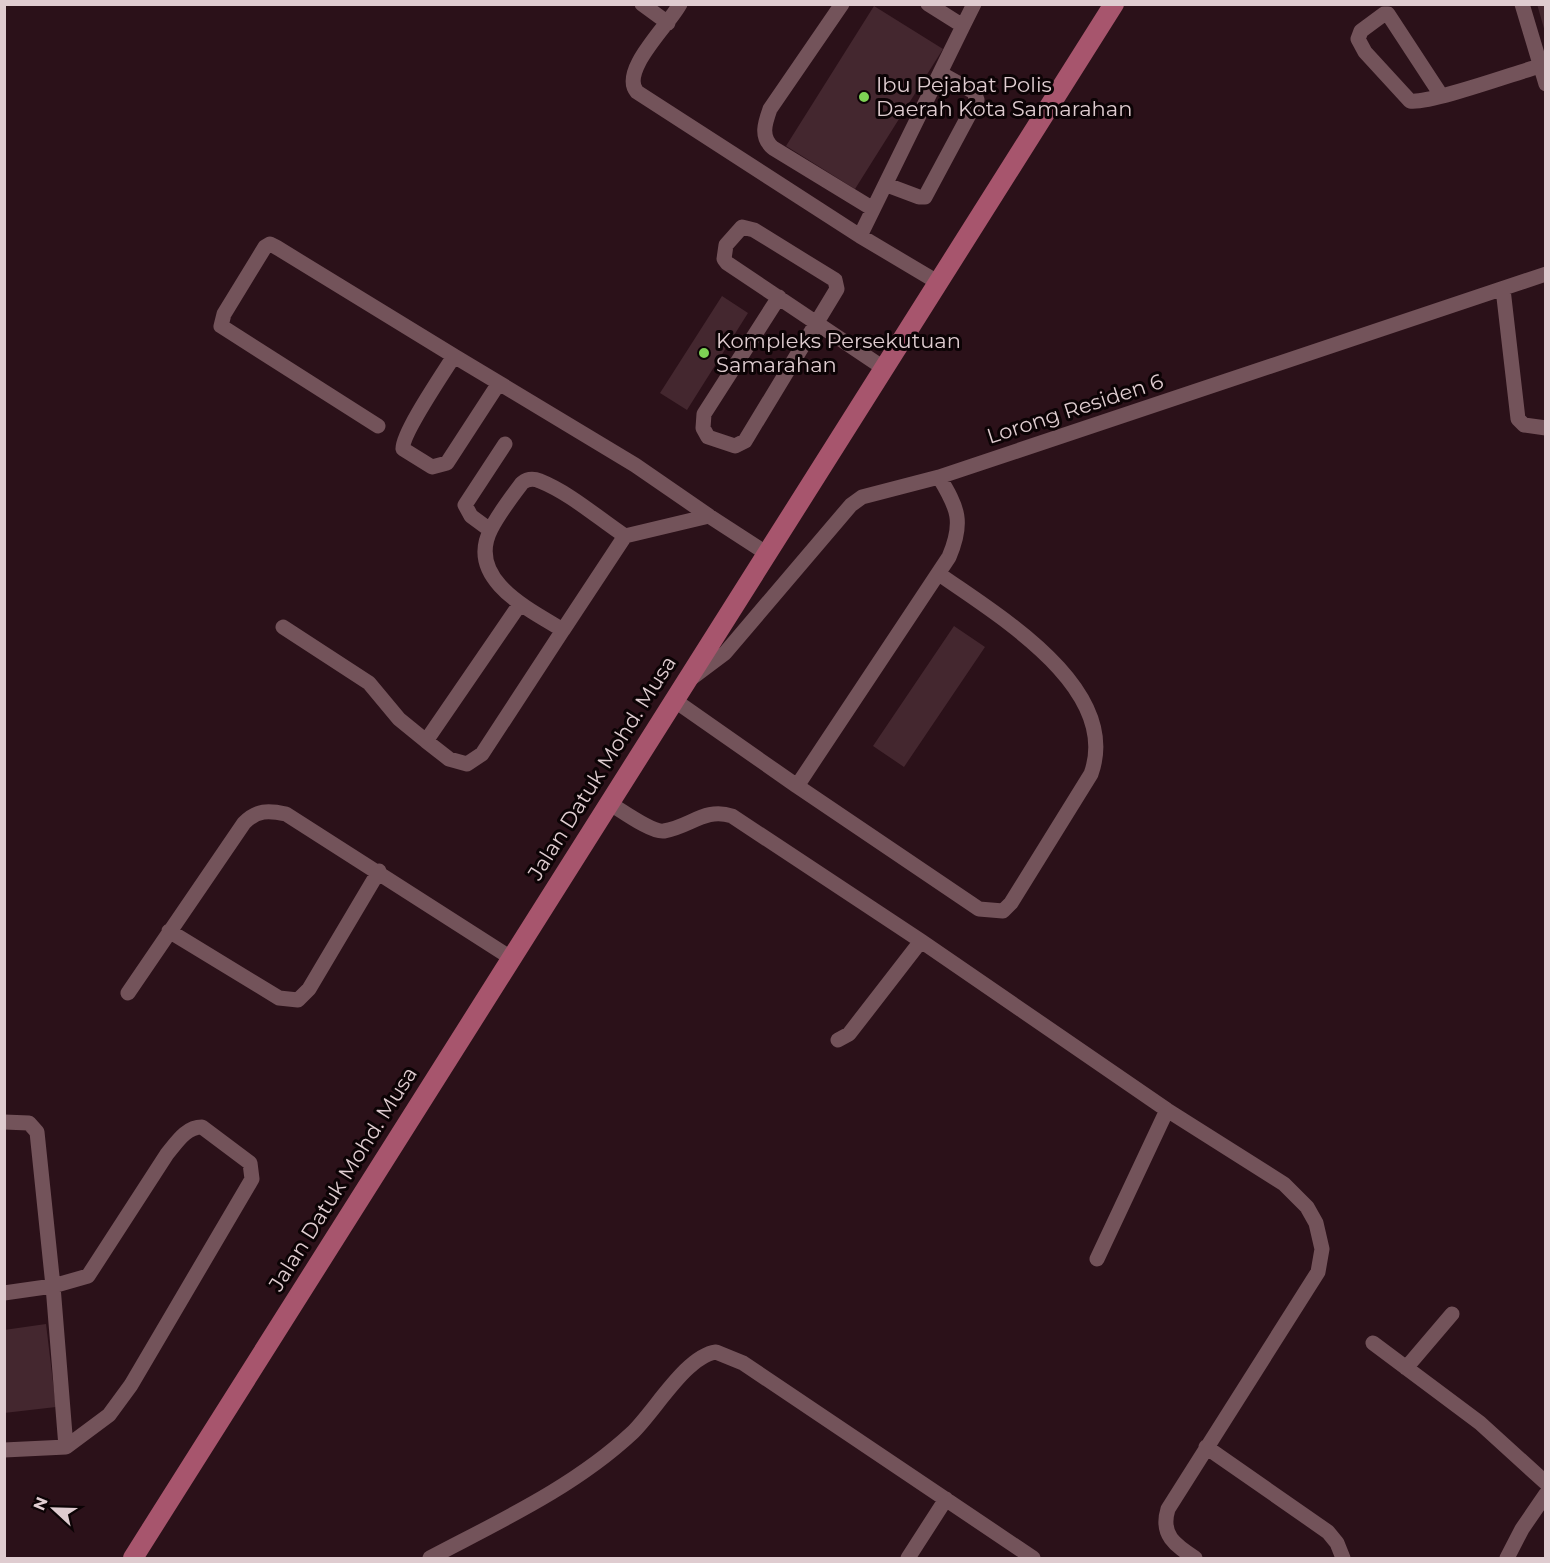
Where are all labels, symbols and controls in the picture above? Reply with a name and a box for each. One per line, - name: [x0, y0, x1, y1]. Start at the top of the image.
- place label: Ibu Pejabat Polis Daerah Kota Samarahan: [876, 72, 1132, 121]
- marker: Ibu Pejabat Polis Daerah Kota Samarahan: [857, 90, 871, 104]
- place label: Kompleks Persekutuan Samarahan: [716, 328, 961, 377]
- marker: Kompleks Persekutuan Samarahan: [697, 346, 711, 360]
- street label: Lorong Residen 6: [984, 368, 1166, 449]
- street label: Jalan Datuk Mohd. Musa: [522, 651, 681, 885]
- street label: Jalan Datuk Mohd. Musa: [263, 1062, 422, 1296]
- north arrow: [24, 1479, 84, 1539]
- text: N: [29, 1494, 52, 1513]

